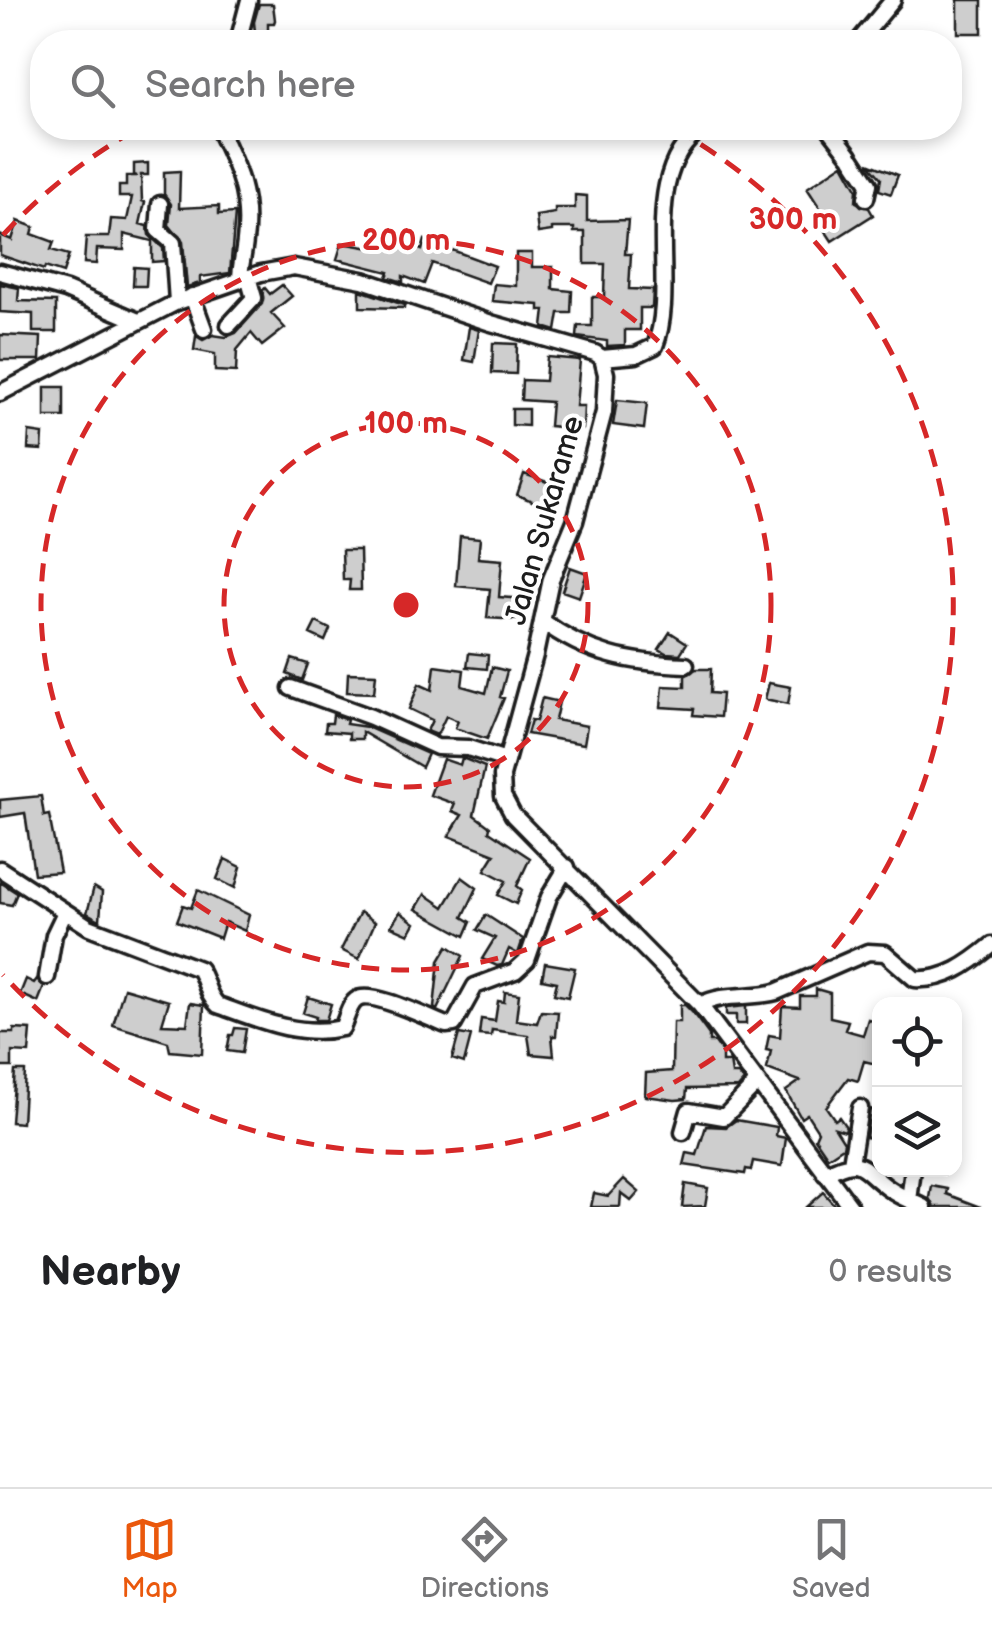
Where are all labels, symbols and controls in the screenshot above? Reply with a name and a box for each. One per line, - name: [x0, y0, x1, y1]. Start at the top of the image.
- search box: [30, 30, 962, 140]
- icon: search: [65, 58, 120, 113]
- text: Search here: [145, 63, 356, 108]
- text: 300 m: [749, 202, 837, 238]
- text: 200 m: [362, 223, 450, 259]
- text: 100 m: [364, 406, 448, 442]
- street label: Jalan Sukarame: [498, 412, 592, 629]
- centre of rings: [388, 587, 424, 623]
- map controls: [872, 997, 962, 1177]
- button: locate: [872, 997, 962, 1087]
- button: layers: [872, 1087, 962, 1177]
- text: Nearby: [40, 1247, 180, 1298]
- text: 0 results: [829, 1253, 952, 1292]
- tab: Map: [121, 1512, 178, 1605]
- tab: Directions: [420, 1512, 549, 1605]
- tab: Saved: [792, 1512, 871, 1605]

